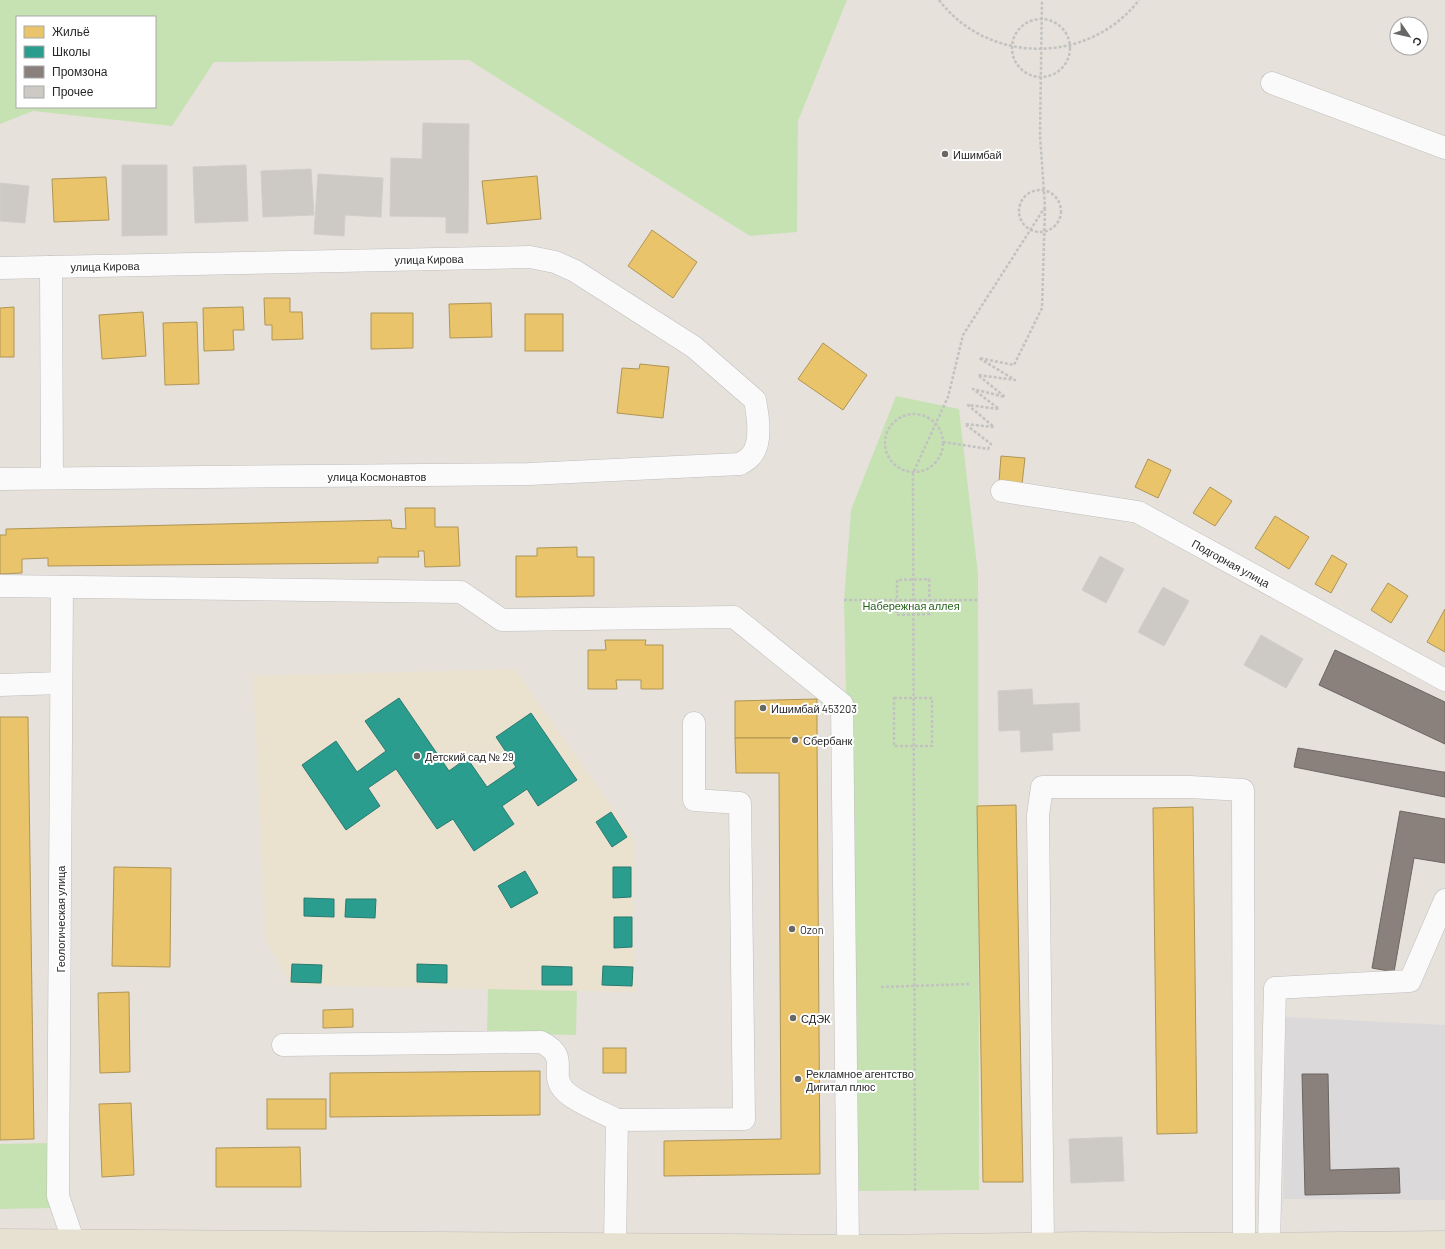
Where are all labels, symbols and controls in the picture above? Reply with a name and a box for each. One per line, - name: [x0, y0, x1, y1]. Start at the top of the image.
- legend: [16, 16, 156, 108]
- north arrow: [1389, 16, 1429, 56]
- text: Жильё: [52, 24, 90, 38]
- text: С: [1410, 35, 1425, 49]
- text: Школы: [52, 44, 90, 58]
- text: Промзона: [52, 64, 108, 79]
- text: Прочее: [52, 84, 94, 99]
- place label: Ишимбай: [953, 148, 1002, 161]
- marker: Ишимбай: [940, 149, 950, 159]
- street label: улица Кирова: [394, 252, 465, 266]
- street label: улица Кирова: [70, 259, 141, 273]
- street label: улица Космонавтов: [328, 470, 427, 483]
- street label: Подгорная улица: [1190, 536, 1273, 590]
- park label: Набережная аллея: [862, 599, 960, 612]
- place label: Ишимбай 453203: [771, 702, 857, 715]
- marker: Ишимбай 453203: [758, 703, 768, 713]
- place label: Сбербанк: [803, 734, 853, 747]
- marker: Сбербанк: [790, 735, 800, 745]
- place label: Детский сад № 29: [425, 750, 514, 763]
- marker: Детский сад № 29: [412, 751, 422, 761]
- street label: Геологическая улица: [54, 865, 67, 972]
- place label: Ozon: [800, 923, 824, 936]
- marker: Ozon: [787, 924, 797, 934]
- place label: СДЭК: [801, 1012, 831, 1025]
- marker: СДЭК: [788, 1013, 798, 1023]
- place label: Рекламное агентство Дигитал плюс: [806, 1067, 914, 1093]
- marker: Рекламное агентство Дигитал плюс: [793, 1074, 803, 1084]

